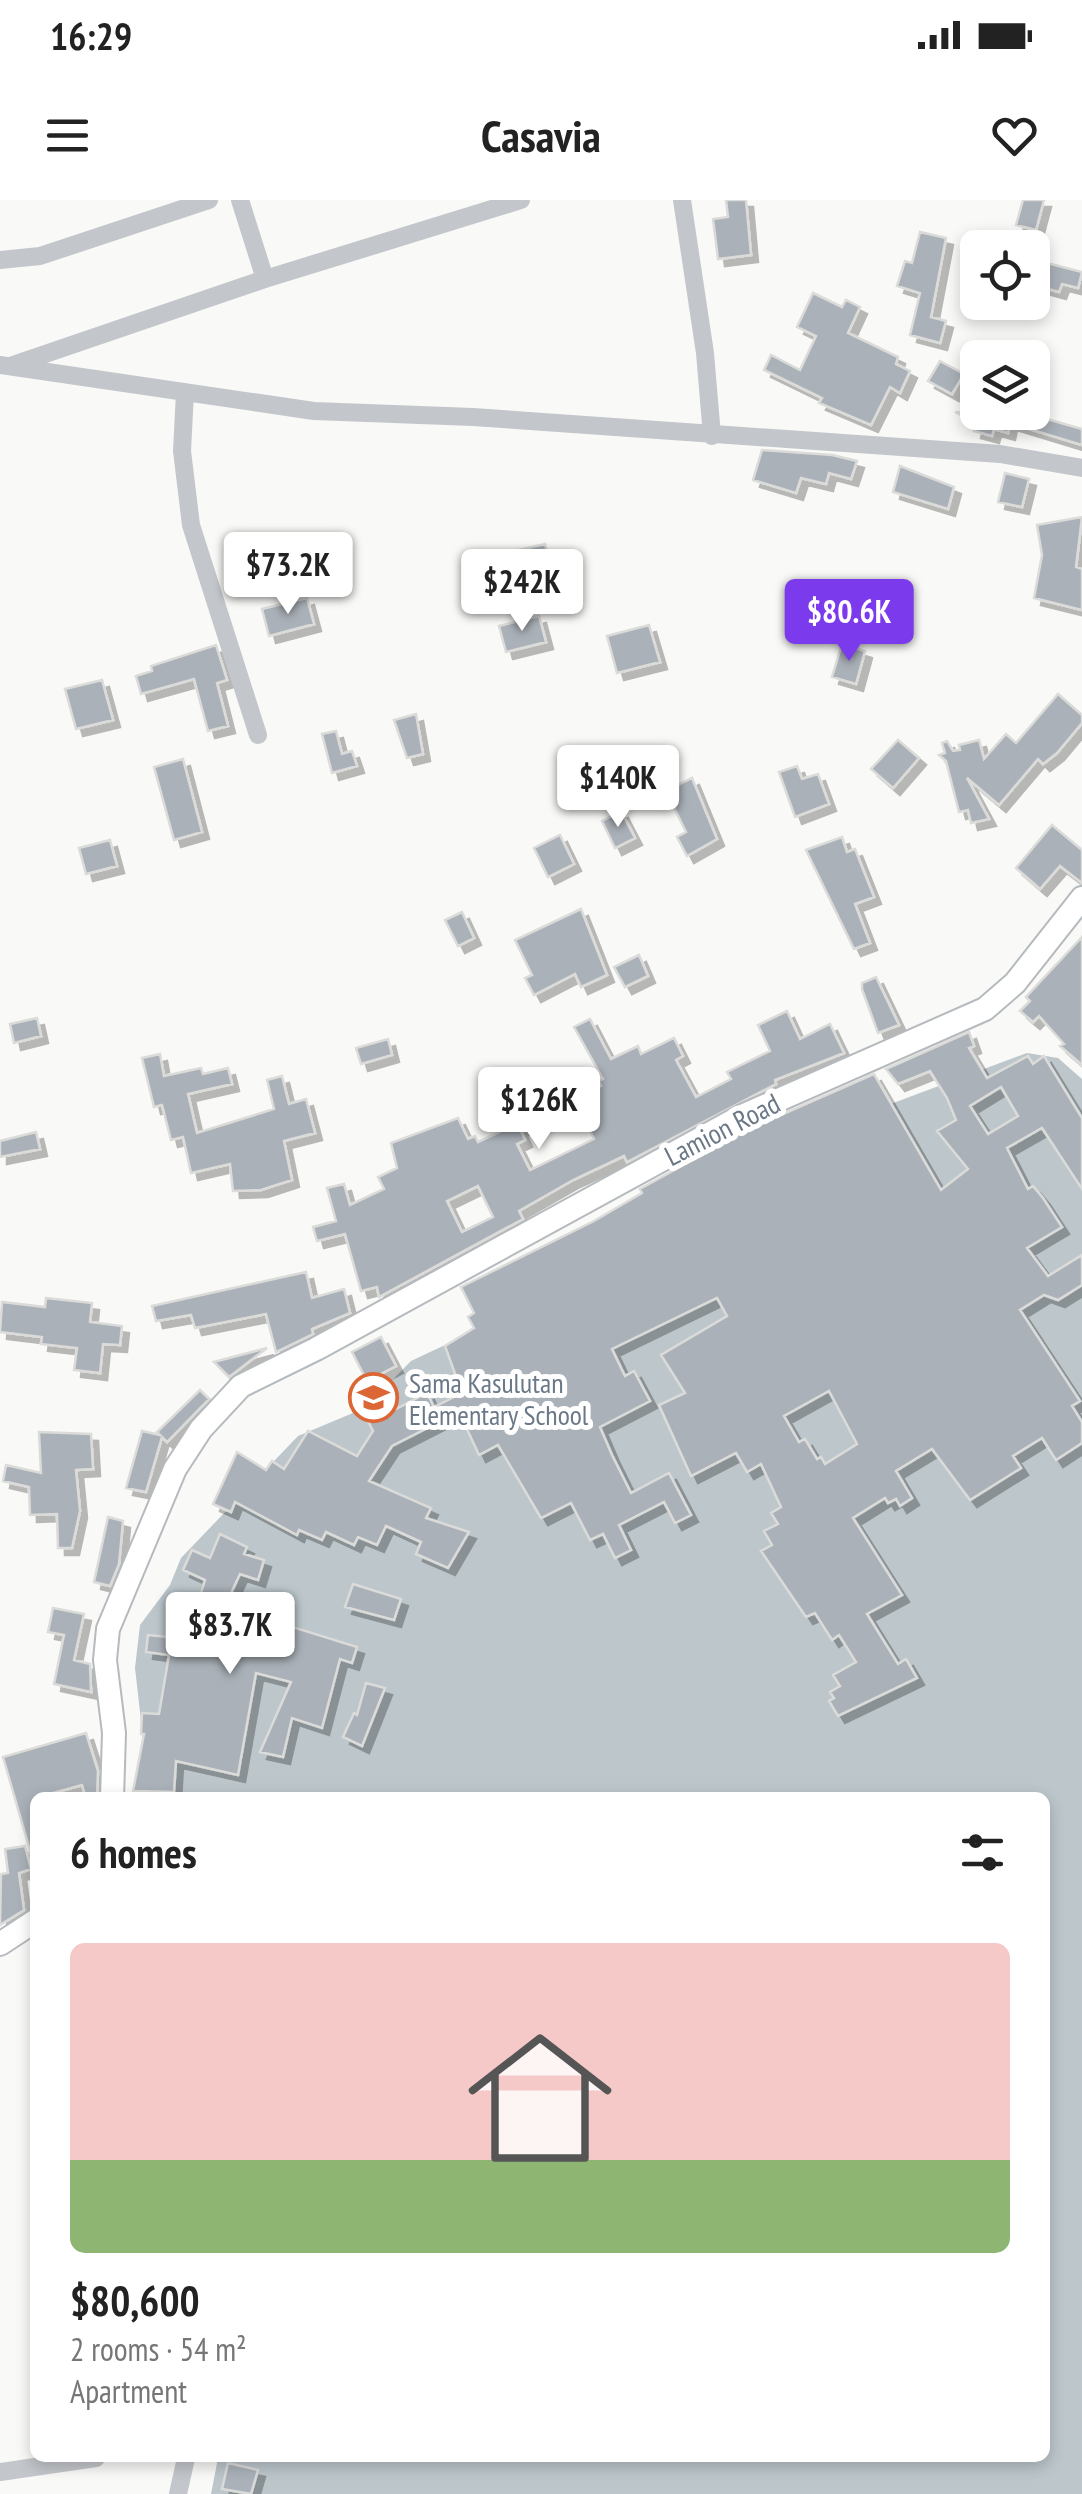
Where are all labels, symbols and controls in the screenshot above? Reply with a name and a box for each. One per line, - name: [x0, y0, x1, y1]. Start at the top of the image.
- text: 16:29: [50, 11, 132, 60]
- text: Casavia: [481, 106, 601, 164]
- icon: menu: [40, 108, 95, 163]
- icon: heart: [987, 108, 1042, 163]
- map controls: [960, 230, 1050, 430]
- button: locate: [960, 230, 1050, 320]
- button: layers: [960, 340, 1050, 430]
- pin: $73.2K: [207, 532, 369, 617]
- text: $73.2K: [246, 543, 330, 585]
- pin: $242K: [452, 549, 592, 634]
- text: $242K: [483, 560, 561, 602]
- pin: $80.6K: [768, 579, 930, 664]
- text: $80.6K: [807, 590, 891, 632]
- pin: $140K: [548, 745, 688, 830]
- text: $140K: [579, 756, 657, 798]
- pin: $126K: [469, 1067, 609, 1152]
- text: $126K: [500, 1078, 578, 1120]
- street label: Lamion Road: [658, 1084, 786, 1174]
- place label: Sama Kasulutan Elementary School: [409, 1364, 589, 1433]
- school or university icon: Sama Kasulutan Elementary School: [348, 1372, 400, 1424]
- pin: $83.7K: [149, 1592, 311, 1677]
- text: $83.7K: [188, 1603, 272, 1645]
- text: 6 homes: [70, 1825, 197, 1880]
- icon: filters: [955, 1825, 1010, 1880]
- icon: home: [450, 2008, 630, 2188]
- text: $80,600: [70, 2273, 200, 2328]
- text: 2 rooms · 54 m²: [70, 2328, 247, 2370]
- text: Apartment: [70, 2370, 187, 2412]

